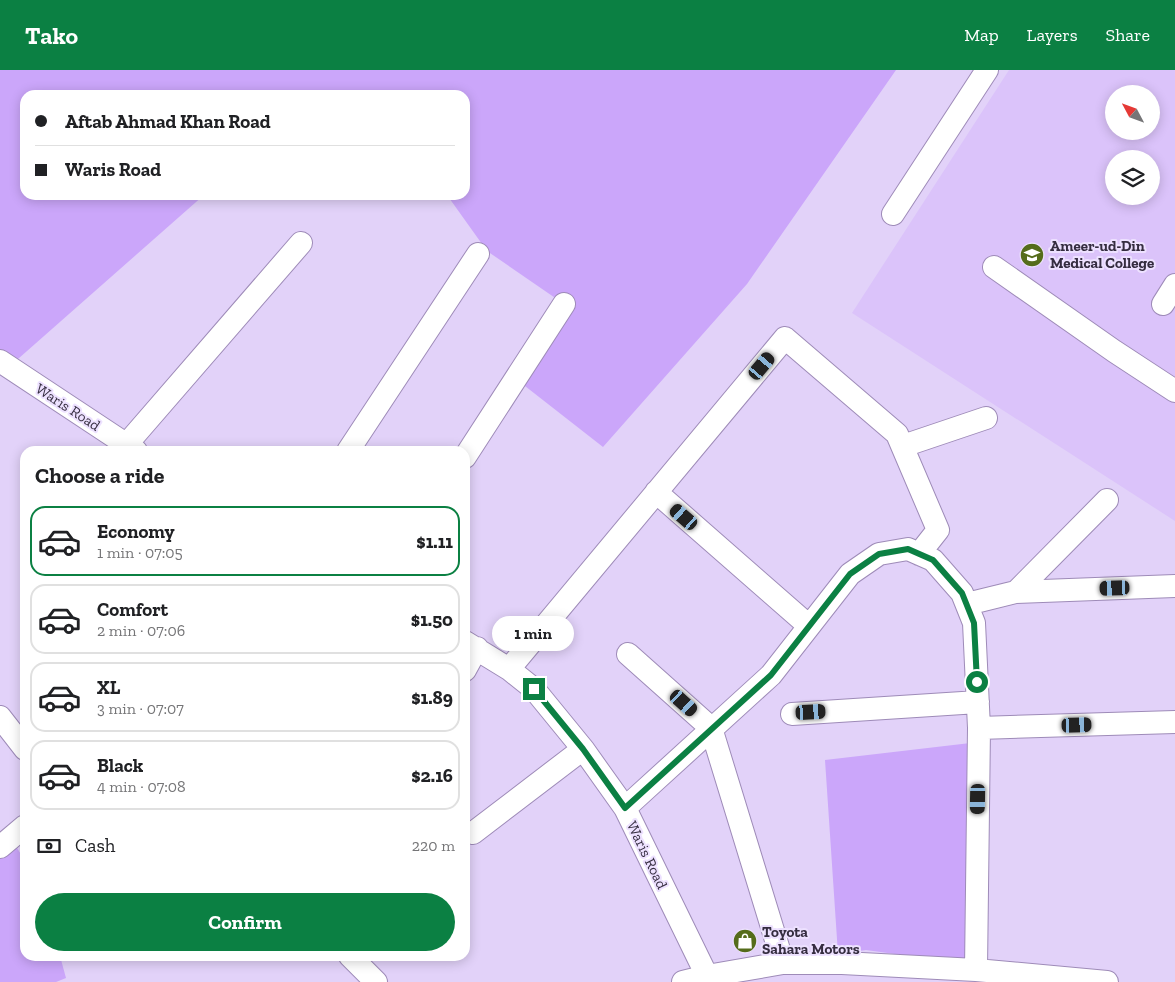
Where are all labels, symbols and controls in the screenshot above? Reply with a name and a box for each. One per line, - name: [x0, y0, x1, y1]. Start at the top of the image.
- text: Tako: [25, 21, 78, 50]
- text: Map: [964, 24, 999, 46]
- text: Layers: [1027, 24, 1078, 46]
- text: Share: [1106, 24, 1150, 46]
- north arrow: [1105, 85, 1160, 140]
- map controls: [1105, 85, 1160, 205]
- text: Aftab Ahmad Khan Road: [65, 110, 271, 133]
- button: layers: [1105, 150, 1160, 205]
- text: Waris Road: [65, 158, 161, 181]
- place label: Ameer-ud-Din Medical College: [1050, 237, 1154, 272]
- school or university icon: Ameer-ud-Din Medical College: [1019, 242, 1045, 268]
- car: [746, 350, 777, 382]
- street label: Waris Road: [32, 379, 104, 435]
- text: Choose a ride: [35, 462, 165, 489]
- car: [667, 501, 700, 533]
- icon: car: [37, 519, 82, 564]
- text: Economy: [97, 520, 175, 543]
- text: $1.11: [416, 530, 453, 553]
- text: 1 min · 07:05: [97, 543, 183, 562]
- car: [1099, 580, 1130, 596]
- icon: car: [37, 597, 82, 642]
- text: Comfort: [97, 598, 168, 621]
- text: $1.50: [411, 608, 453, 631]
- callout: 1 min: [493, 616, 575, 652]
- text: 2 min · 07:06: [97, 621, 185, 640]
- text: 1 min: [514, 624, 552, 643]
- route start: [966, 671, 988, 693]
- icon: car: [37, 675, 82, 720]
- text: XL: [97, 676, 120, 699]
- route end: [523, 678, 545, 700]
- text: $1.89: [411, 686, 453, 709]
- car: [667, 687, 700, 719]
- text: 3 min · 07:07: [97, 699, 184, 718]
- car: [795, 704, 826, 720]
- car: [1061, 717, 1092, 733]
- icon: car: [37, 753, 82, 798]
- text: Black: [97, 754, 143, 777]
- text: $2.16: [411, 764, 453, 787]
- text: 4 min · 07:08: [97, 777, 186, 796]
- car: [970, 784, 985, 814]
- street label: Waris Road: [623, 818, 671, 893]
- icon: cash: [35, 832, 63, 860]
- text: Cash: [75, 834, 115, 857]
- text: 220 m: [412, 836, 455, 855]
- button: Confirm: [35, 893, 455, 951]
- place label: Toyota Sahara Motors: [762, 923, 860, 958]
- shop icon: Toyota Sahara Motors: [732, 928, 758, 954]

